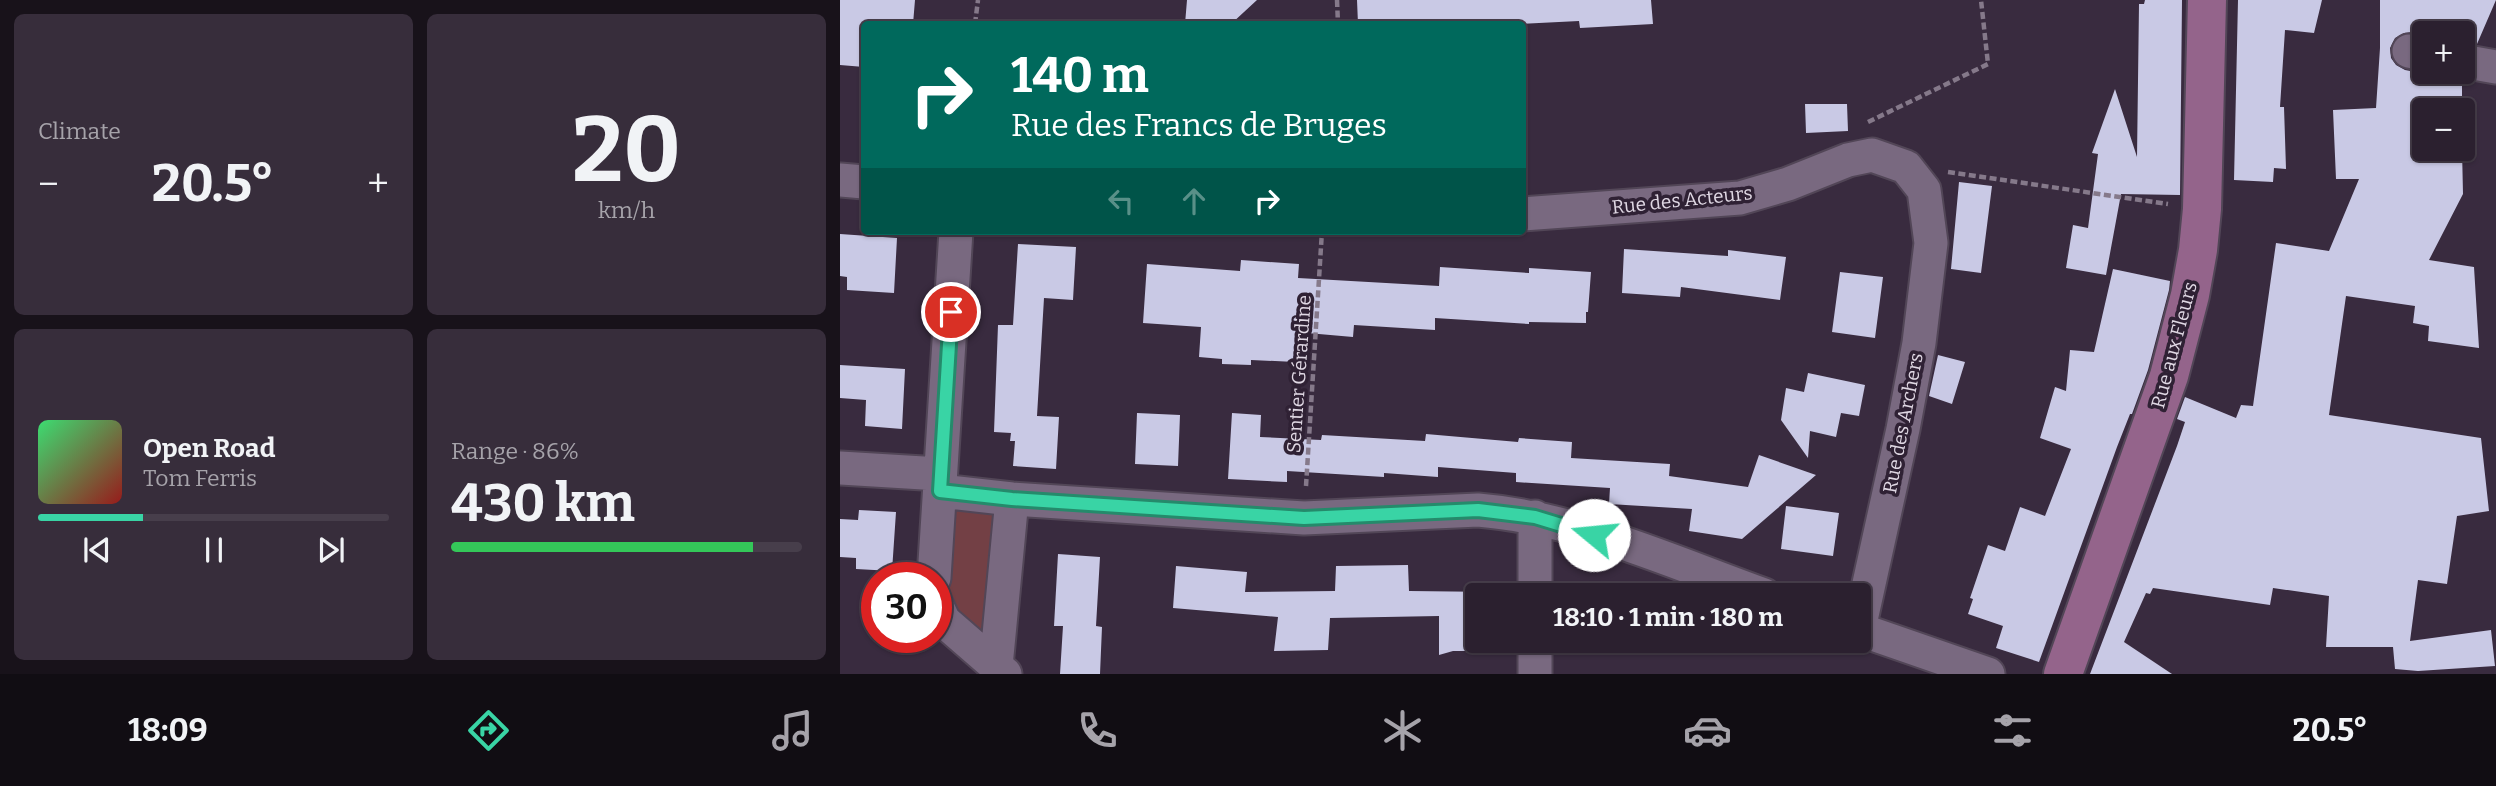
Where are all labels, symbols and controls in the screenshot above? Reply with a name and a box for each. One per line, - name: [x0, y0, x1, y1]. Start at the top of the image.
- map controls: [2412, 21, 2475, 161]
- button: +: [2412, 21, 2475, 84]
- text: 140 m: [1011, 46, 1149, 105]
- icon: right: [896, 49, 987, 140]
- text: 20: [572, 96, 681, 205]
- button: −: [2412, 98, 2475, 161]
- text: Rue des Francs de Bruges: [1011, 106, 1387, 144]
- text: Climate: [38, 117, 121, 145]
- text: 20.5°: [152, 152, 275, 215]
- text: −: [38, 161, 59, 207]
- text: +: [367, 161, 389, 207]
- street label: Rue des Acteurs: [1611, 181, 1753, 219]
- icon: left: [1102, 182, 1140, 220]
- icon: ahead: [1175, 182, 1213, 220]
- icon: right: [1248, 182, 1286, 220]
- text: km/h: [598, 196, 655, 224]
- street label: Rue aux Fleurs: [2146, 279, 2202, 411]
- pin: [921, 282, 981, 342]
- icon: arrive: [932, 293, 970, 331]
- street label: Sentier Gérardine: [1282, 294, 1316, 454]
- street label: Rue des Archers: [1878, 351, 1928, 495]
- text: Open Road: [143, 433, 275, 464]
- text: Range · 86%: [451, 437, 579, 465]
- text: Tom Ferris: [143, 464, 257, 492]
- text: 430 km: [451, 472, 635, 535]
- position arrow: [1557, 498, 1631, 572]
- icon: previous: [78, 531, 116, 569]
- icon: pause: [195, 531, 233, 569]
- icon: next: [312, 531, 350, 569]
- speed limit sign: 30: [861, 562, 952, 653]
- text: 18:10 · 1 min · 180 m: [1553, 602, 1783, 633]
- icon: directions: [464, 706, 513, 755]
- icon: music: [768, 706, 817, 755]
- icon: phone: [1073, 706, 1122, 755]
- icon: climate: [1378, 706, 1427, 755]
- icon: car: [1683, 706, 1732, 755]
- icon: filters: [1988, 706, 2037, 755]
- text: 18:09: [128, 711, 208, 749]
- text: 20.5°: [2292, 711, 2368, 749]

